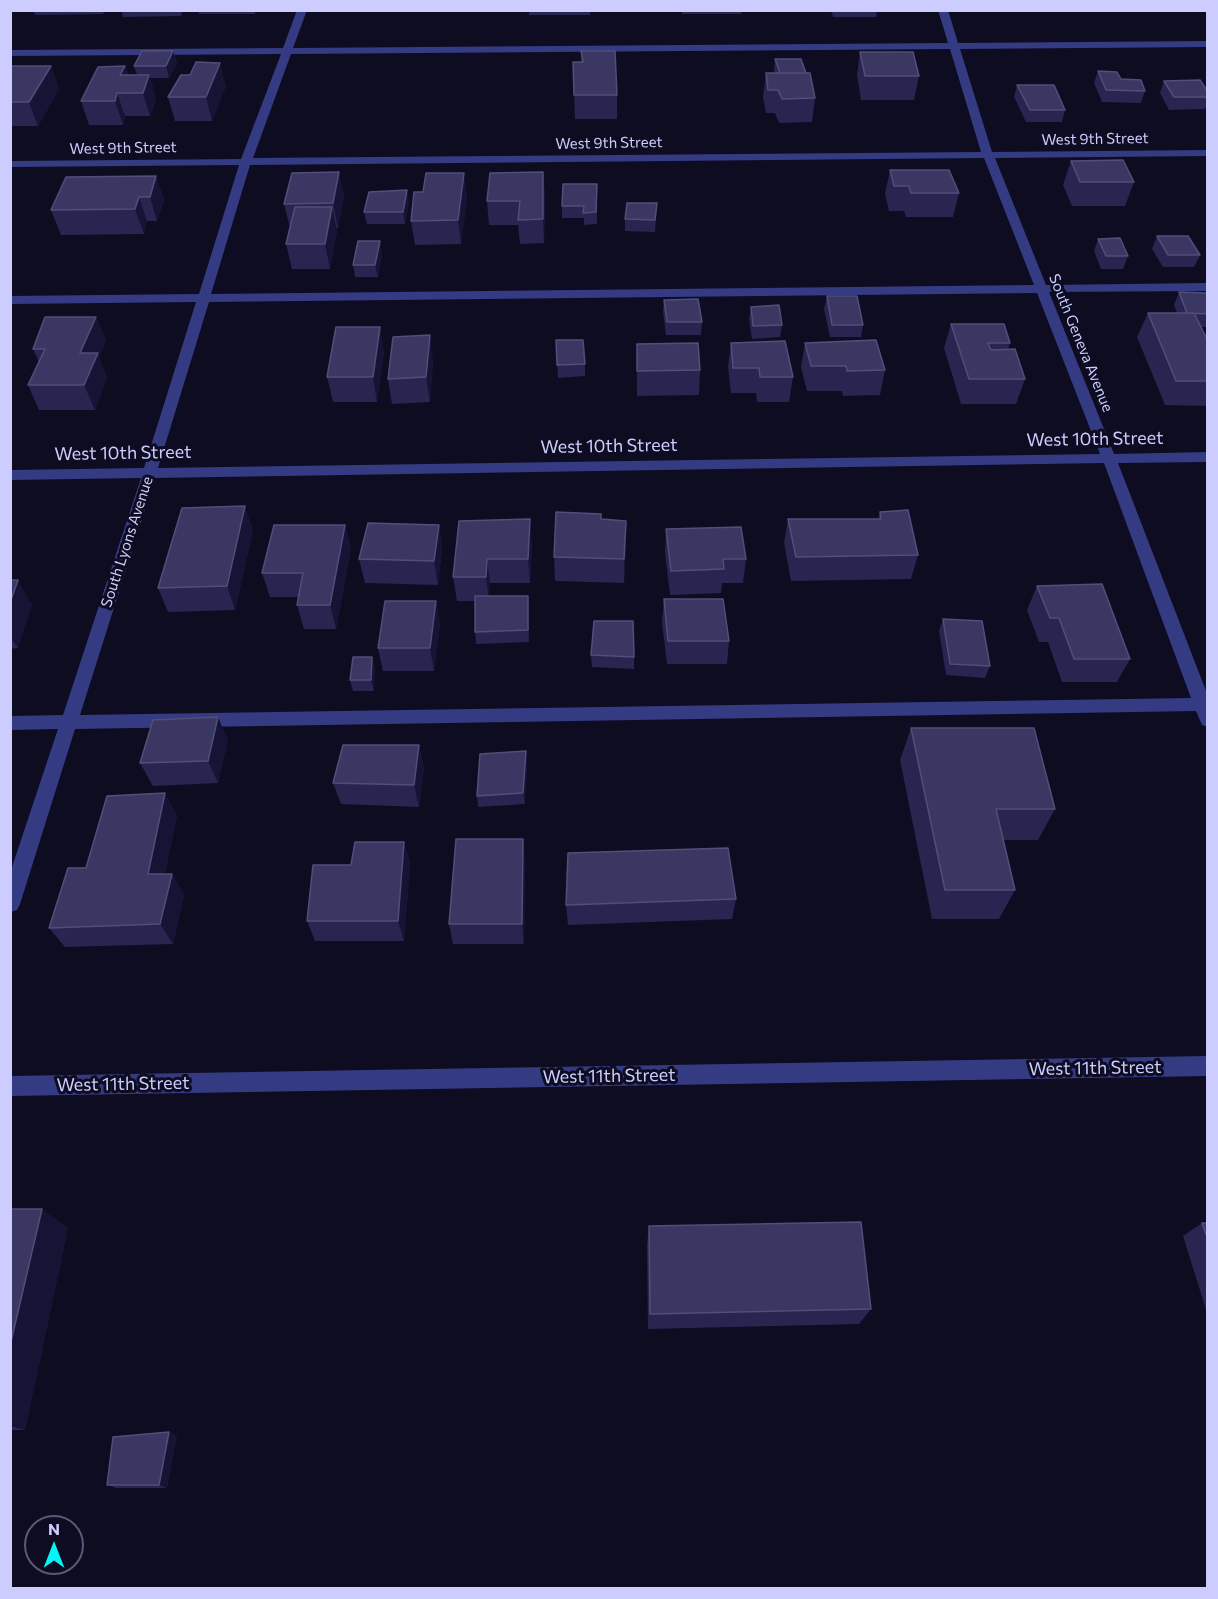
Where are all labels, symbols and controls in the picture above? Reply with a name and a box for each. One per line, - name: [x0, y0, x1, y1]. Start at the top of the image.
- street label: West 9th Street: [1041, 129, 1149, 149]
- street label: West 9th Street: [555, 133, 663, 153]
- street label: West 9th Street: [69, 138, 177, 158]
- street label: South Geneva Avenue: [1045, 271, 1117, 415]
- street label: West 10th Street: [1026, 427, 1164, 451]
- street label: West 10th Street: [540, 434, 678, 458]
- street label: West 10th Street: [54, 441, 192, 465]
- street label: South Lyons Avenue: [97, 474, 157, 610]
- street label: West 11th Street: [1028, 1056, 1162, 1080]
- street label: West 11th Street: [542, 1064, 676, 1088]
- street label: West 11th Street: [56, 1072, 190, 1096]
- north arrow: [24, 1515, 84, 1575]
- text: N: [48, 1519, 60, 1538]

